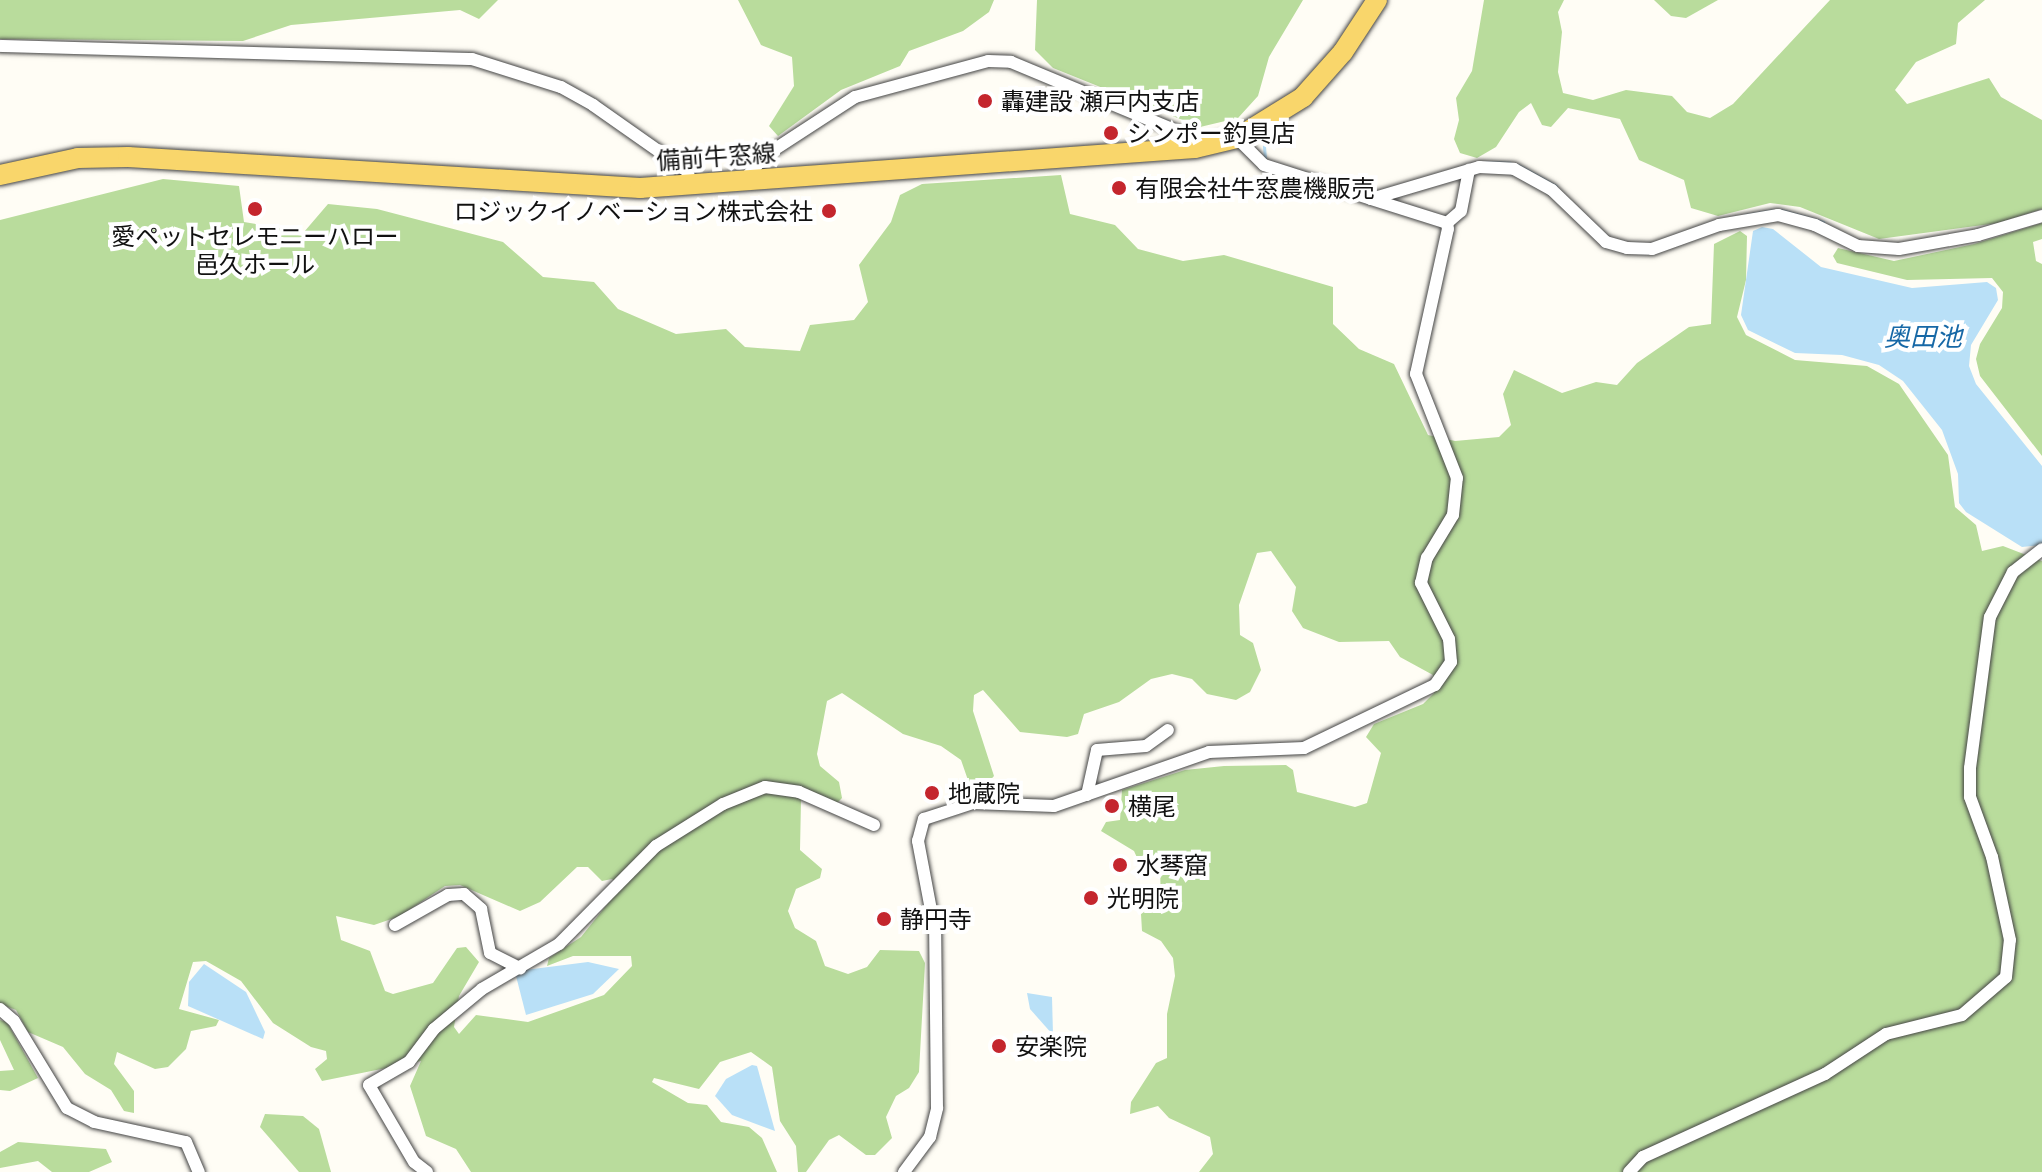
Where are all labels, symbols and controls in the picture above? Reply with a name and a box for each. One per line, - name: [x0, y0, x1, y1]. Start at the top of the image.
- place label: 轟建設 瀬戸内支店: [1001, 87, 1199, 115]
- marker: 轟建設 瀬戸内支店: [976, 92, 994, 110]
- place label: シンポー釣具店: [1127, 119, 1295, 147]
- marker: シンポー釣具店: [1102, 124, 1120, 142]
- street label: 備前牛窓線: [655, 137, 777, 175]
- place label: 有限会社牛窓農機販売: [1135, 174, 1375, 202]
- marker: 有限会社牛窓農機販売: [1110, 179, 1128, 197]
- place label: ロジックイノベーション株式会社: [453, 197, 813, 225]
- marker: 愛ペットセレモニーハロー 邑久ホール: [246, 200, 264, 218]
- marker: ロジックイノベーション株式会社: [820, 202, 838, 220]
- place label: 愛ペットセレモニーハロー 邑久ホール: [111, 222, 399, 278]
- water label: 奥田池: [1884, 321, 1962, 353]
- place label: 地蔵院: [948, 779, 1020, 807]
- marker: 地蔵院: [923, 784, 941, 802]
- place label: 横尾: [1128, 792, 1176, 820]
- marker: 横尾: [1103, 797, 1121, 815]
- place label: 水琴窟: [1136, 851, 1208, 879]
- marker: 水琴窟: [1111, 856, 1129, 874]
- place label: 光明院: [1107, 884, 1179, 912]
- marker: 光明院: [1082, 889, 1100, 907]
- place label: 静円寺: [900, 905, 972, 933]
- marker: 静円寺: [875, 910, 893, 928]
- place label: 安楽院: [1015, 1032, 1087, 1060]
- marker: 安楽院: [990, 1037, 1008, 1055]

